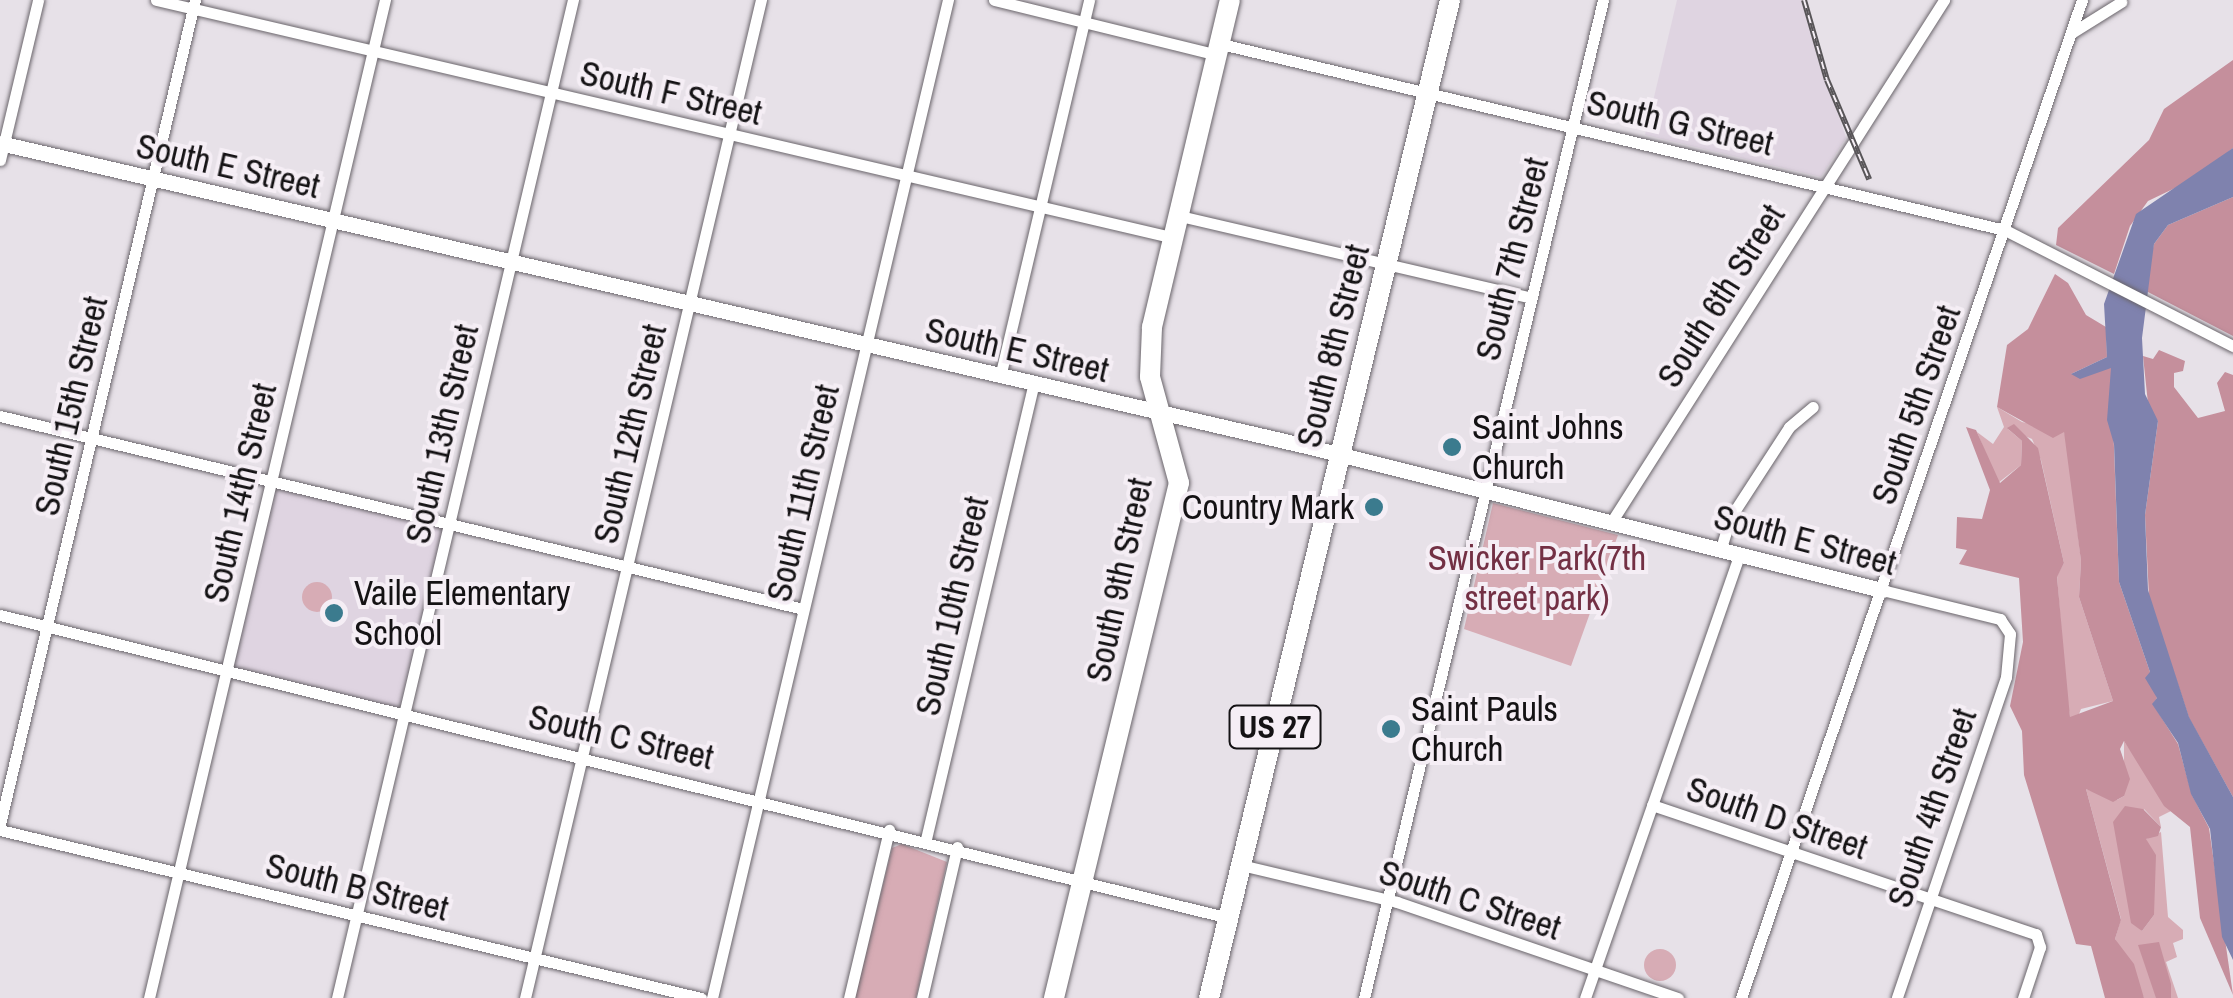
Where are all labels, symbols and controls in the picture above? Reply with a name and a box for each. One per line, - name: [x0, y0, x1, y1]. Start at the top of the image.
- street label: South F Street: [576, 52, 766, 134]
- street label: South G Street: [1583, 81, 1777, 165]
- street label: South E Street: [132, 125, 324, 207]
- street label: South 7th Street: [1467, 153, 1557, 365]
- street label: South 6th Street: [1648, 197, 1794, 395]
- street label: South 8th Street: [1288, 240, 1378, 452]
- street label: South 15th Street: [25, 292, 117, 520]
- street label: South 5th Street: [1862, 300, 1970, 510]
- street label: South E Street: [921, 309, 1113, 391]
- street label: South 13th Street: [396, 320, 488, 548]
- street label: South 12th Street: [584, 320, 676, 548]
- street label: South 14th Street: [194, 379, 286, 607]
- street label: South 11th Street: [758, 380, 848, 606]
- place label: Saint Johns Church: [1472, 406, 1624, 488]
- marker: Saint Johns Church: [1441, 436, 1463, 458]
- street label: South 9th Street: [1077, 474, 1161, 686]
- place label: Country Mark: [1182, 486, 1354, 528]
- street label: South 10th Street: [906, 492, 998, 720]
- marker: Country Mark: [1363, 496, 1385, 518]
- street label: South E Street: [1709, 496, 1901, 584]
- park label: Swicker Park(7th street park): [1428, 537, 1646, 619]
- place label: Vaile Elementary School: [354, 572, 570, 654]
- marker: Vaile Elementary School: [323, 602, 345, 624]
- place label: Saint Pauls Church: [1411, 688, 1558, 770]
- street label: South C Street: [525, 695, 717, 779]
- road number: US 27: [1228, 700, 1322, 754]
- street label: South 4th Street: [1878, 703, 1986, 913]
- marker: Saint Pauls Church: [1380, 718, 1402, 740]
- street label: South D Street: [1681, 767, 1873, 869]
- street label: South B Street: [261, 844, 453, 930]
- street label: South C Street: [1374, 851, 1566, 949]

